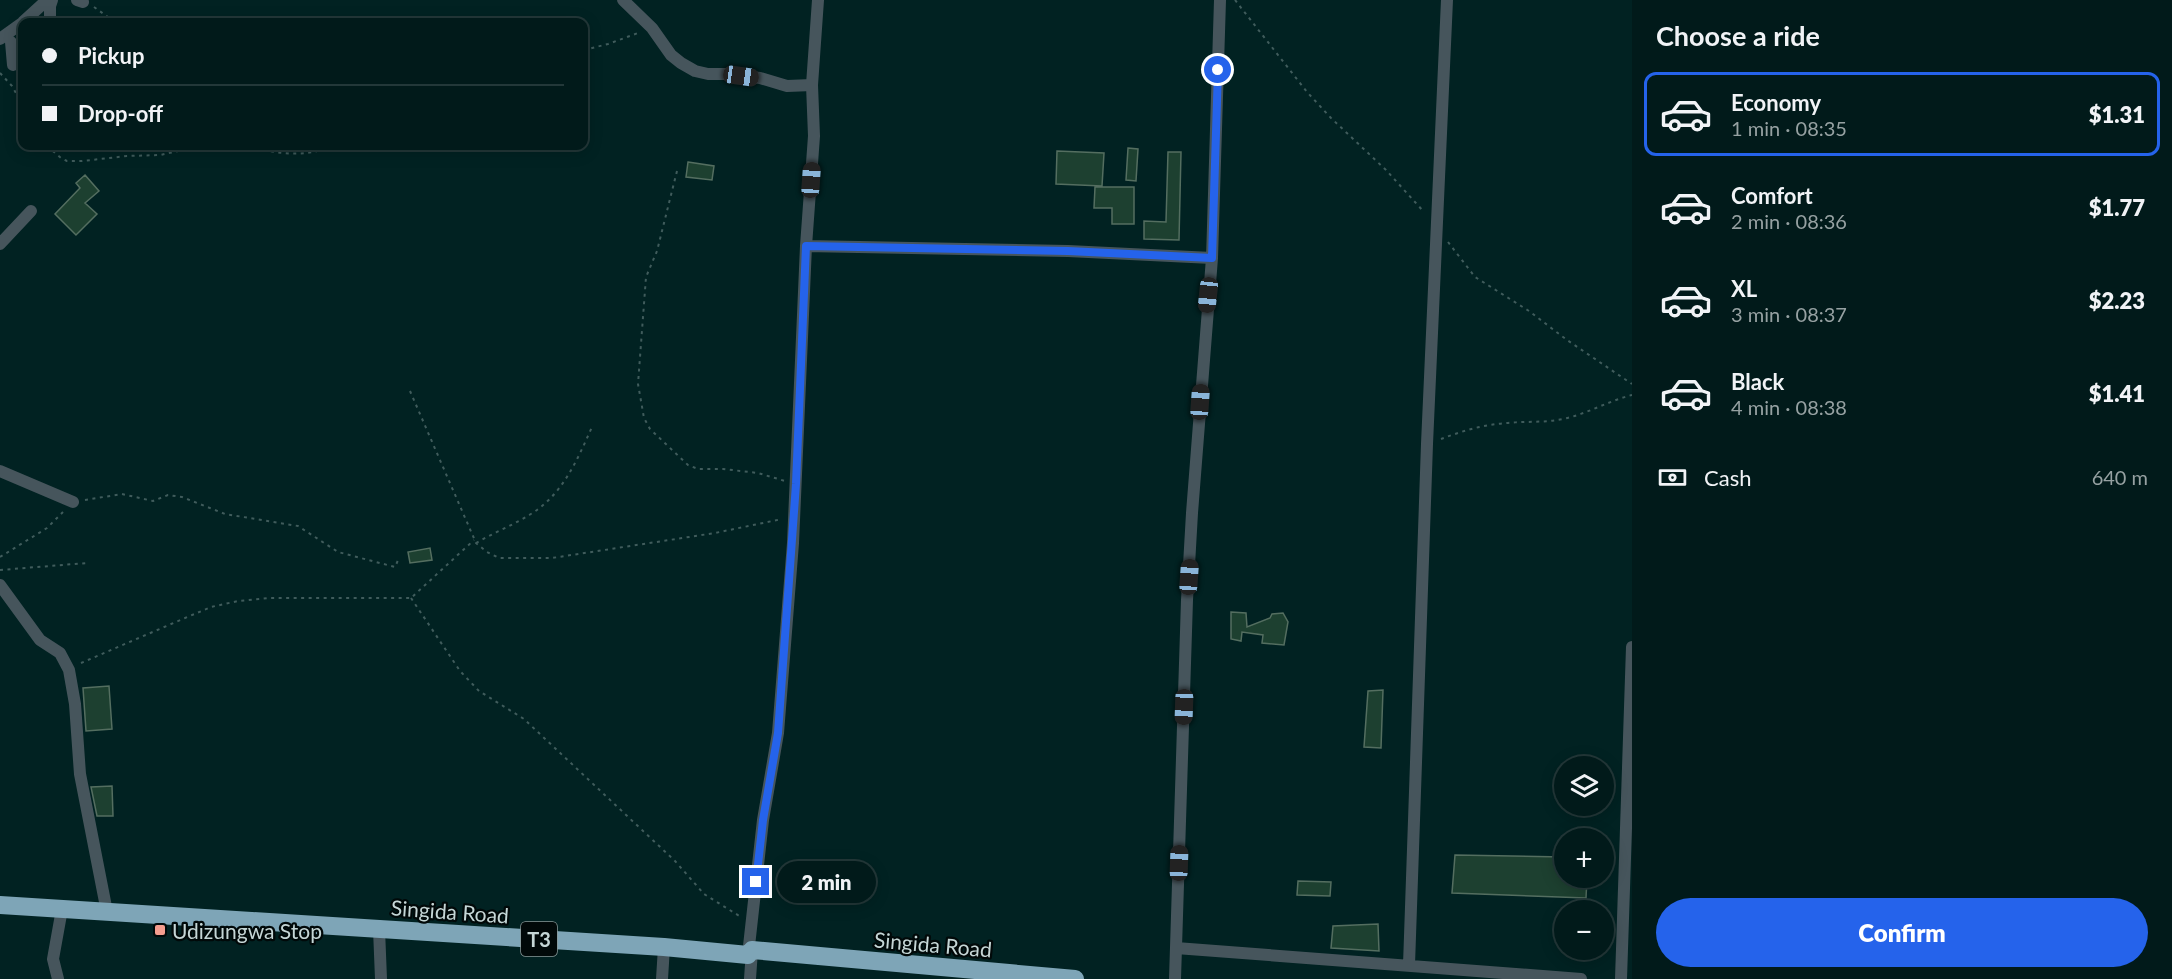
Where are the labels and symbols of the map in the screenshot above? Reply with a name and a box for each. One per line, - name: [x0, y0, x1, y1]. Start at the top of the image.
- route start: [1204, 56, 1231, 83]
- car: [722, 65, 760, 87]
- car: [801, 161, 821, 199]
- car: [1197, 276, 1219, 314]
- car: [1190, 383, 1210, 421]
- car: [1179, 558, 1199, 596]
- car: [1174, 689, 1194, 725]
- car: [1169, 845, 1189, 881]
- callout: 2 min: [777, 861, 876, 903]
- route end: [742, 868, 769, 895]
- street label: Singida Road: [390, 894, 510, 928]
- place label: Udizungwa Stop: [172, 918, 322, 943]
- road number: T3: [521, 922, 557, 956]
- marker: Udizungwa Stop: [153, 923, 167, 937]
- street label: Singida Road: [873, 926, 993, 962]

